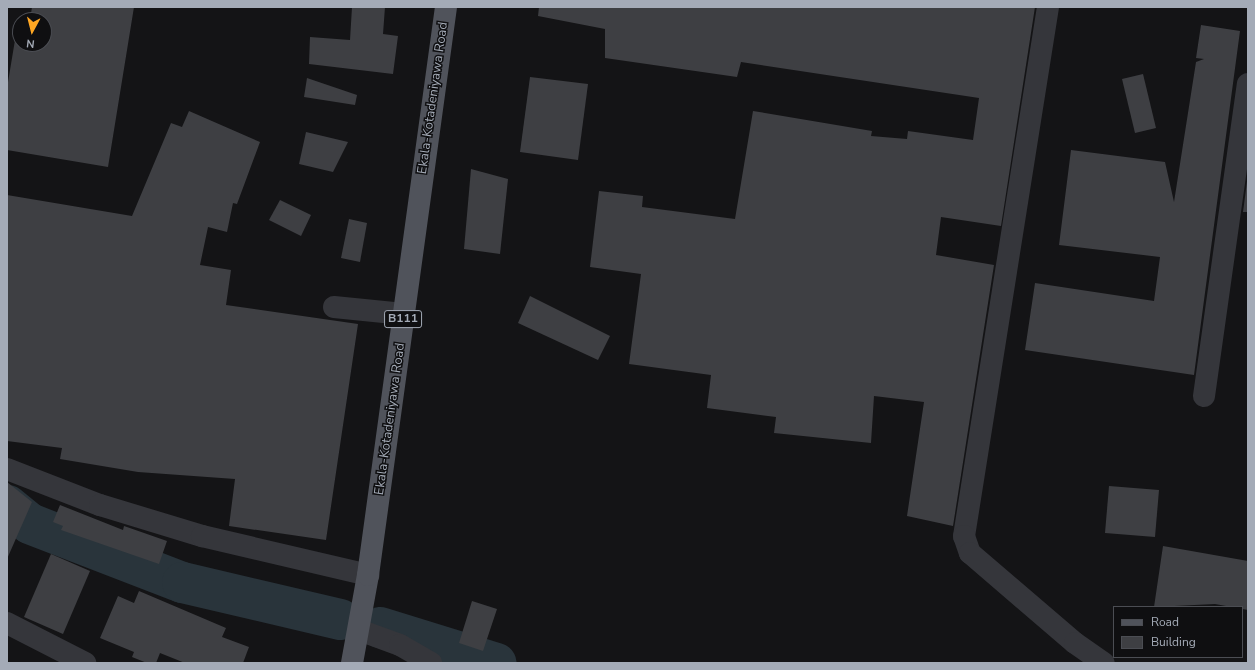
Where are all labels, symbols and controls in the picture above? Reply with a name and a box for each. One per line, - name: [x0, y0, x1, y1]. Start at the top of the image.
- north arrow: [12, 12, 52, 52]
- street label: Ekala-Kotadeniyawa Road: [415, 21, 451, 175]
- text: N: [26, 35, 36, 51]
- road number: B111: [384, 309, 422, 329]
- street label: Ekala-Kotadeniyawa Road: [372, 342, 408, 496]
- legend: [1113, 606, 1243, 658]
- text: Road: [1151, 614, 1179, 630]
- text: Building: [1151, 634, 1196, 650]

